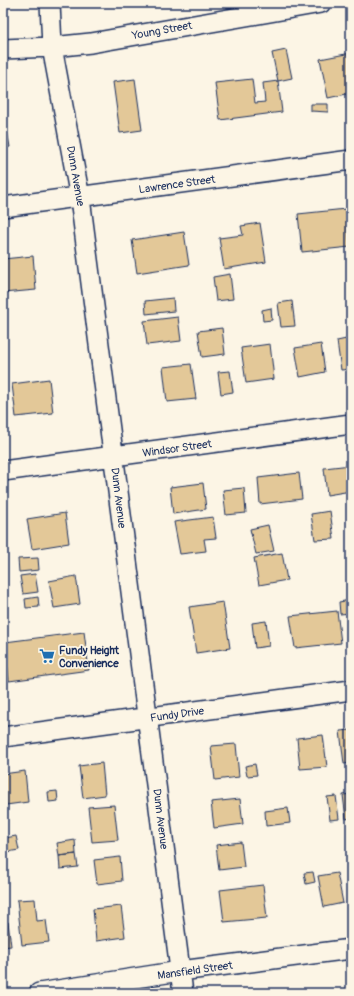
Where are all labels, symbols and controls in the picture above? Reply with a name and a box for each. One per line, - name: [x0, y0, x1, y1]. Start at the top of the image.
- street label: Young Street: [130, 19, 194, 42]
- street label: Dunn Avenue: [64, 145, 87, 208]
- street label: Lawrence Street: [138, 173, 217, 196]
- street label: Windsor Street: [142, 437, 213, 460]
- street label: Dunn Avenue: [108, 467, 129, 530]
- place label: Fundy Height Convenience: [59, 644, 120, 670]
- supermarket icon: Fundy Height Convenience: [38, 647, 56, 665]
- street label: Fundy Drive: [149, 704, 205, 725]
- street label: Dunn Avenue: [150, 788, 171, 851]
- street label: Mansfield Street: [157, 959, 234, 982]

